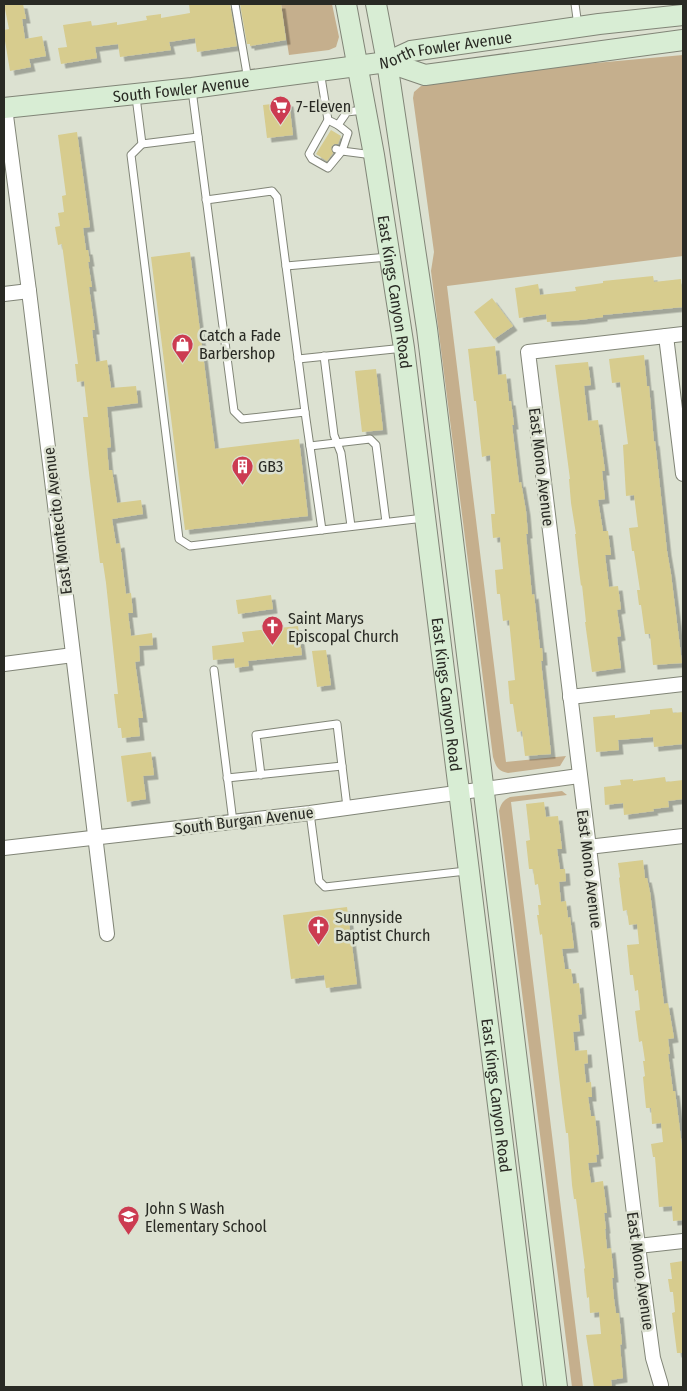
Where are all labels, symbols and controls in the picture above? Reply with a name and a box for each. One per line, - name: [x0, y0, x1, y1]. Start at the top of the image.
- street label: North Fowler Avenue: [378, 28, 513, 73]
- street label: South Fowler Avenue: [112, 71, 250, 106]
- supermarket icon: 7-Eleven: [268, 94, 292, 125]
- place label: 7-Eleven: [296, 97, 351, 116]
- street label: East Kings Canyon Road: [373, 214, 415, 370]
- place label: Catch a Fade Barbershop: [199, 326, 281, 363]
- shop icon: Catch a Fade Barbershop: [171, 332, 195, 363]
- street label: East Mono Avenue: [525, 407, 558, 528]
- street label: East Montecito Avenue: [39, 446, 76, 596]
- building icon: GB3: [230, 454, 254, 485]
- place label: GB3: [258, 457, 283, 476]
- place label: Saint Marys Episcopal Church: [288, 609, 399, 646]
- church icon: Saint Marys Episcopal Church: [260, 615, 284, 646]
- street label: East Kings Canyon Road: [428, 616, 465, 773]
- street label: South Burgan Avenue: [173, 803, 315, 838]
- street label: East Mono Avenue: [573, 809, 606, 930]
- place label: Sunnyside Baptist Church: [335, 908, 430, 945]
- church icon: Sunnyside Baptist Church: [307, 914, 331, 945]
- street label: East Kings Canyon Road: [477, 1017, 515, 1173]
- place label: John S Wash Elementary School: [145, 1199, 267, 1236]
- school or university icon: John S Wash Elementary School: [117, 1205, 141, 1236]
- street label: East Mono Avenue: [623, 1211, 658, 1332]

